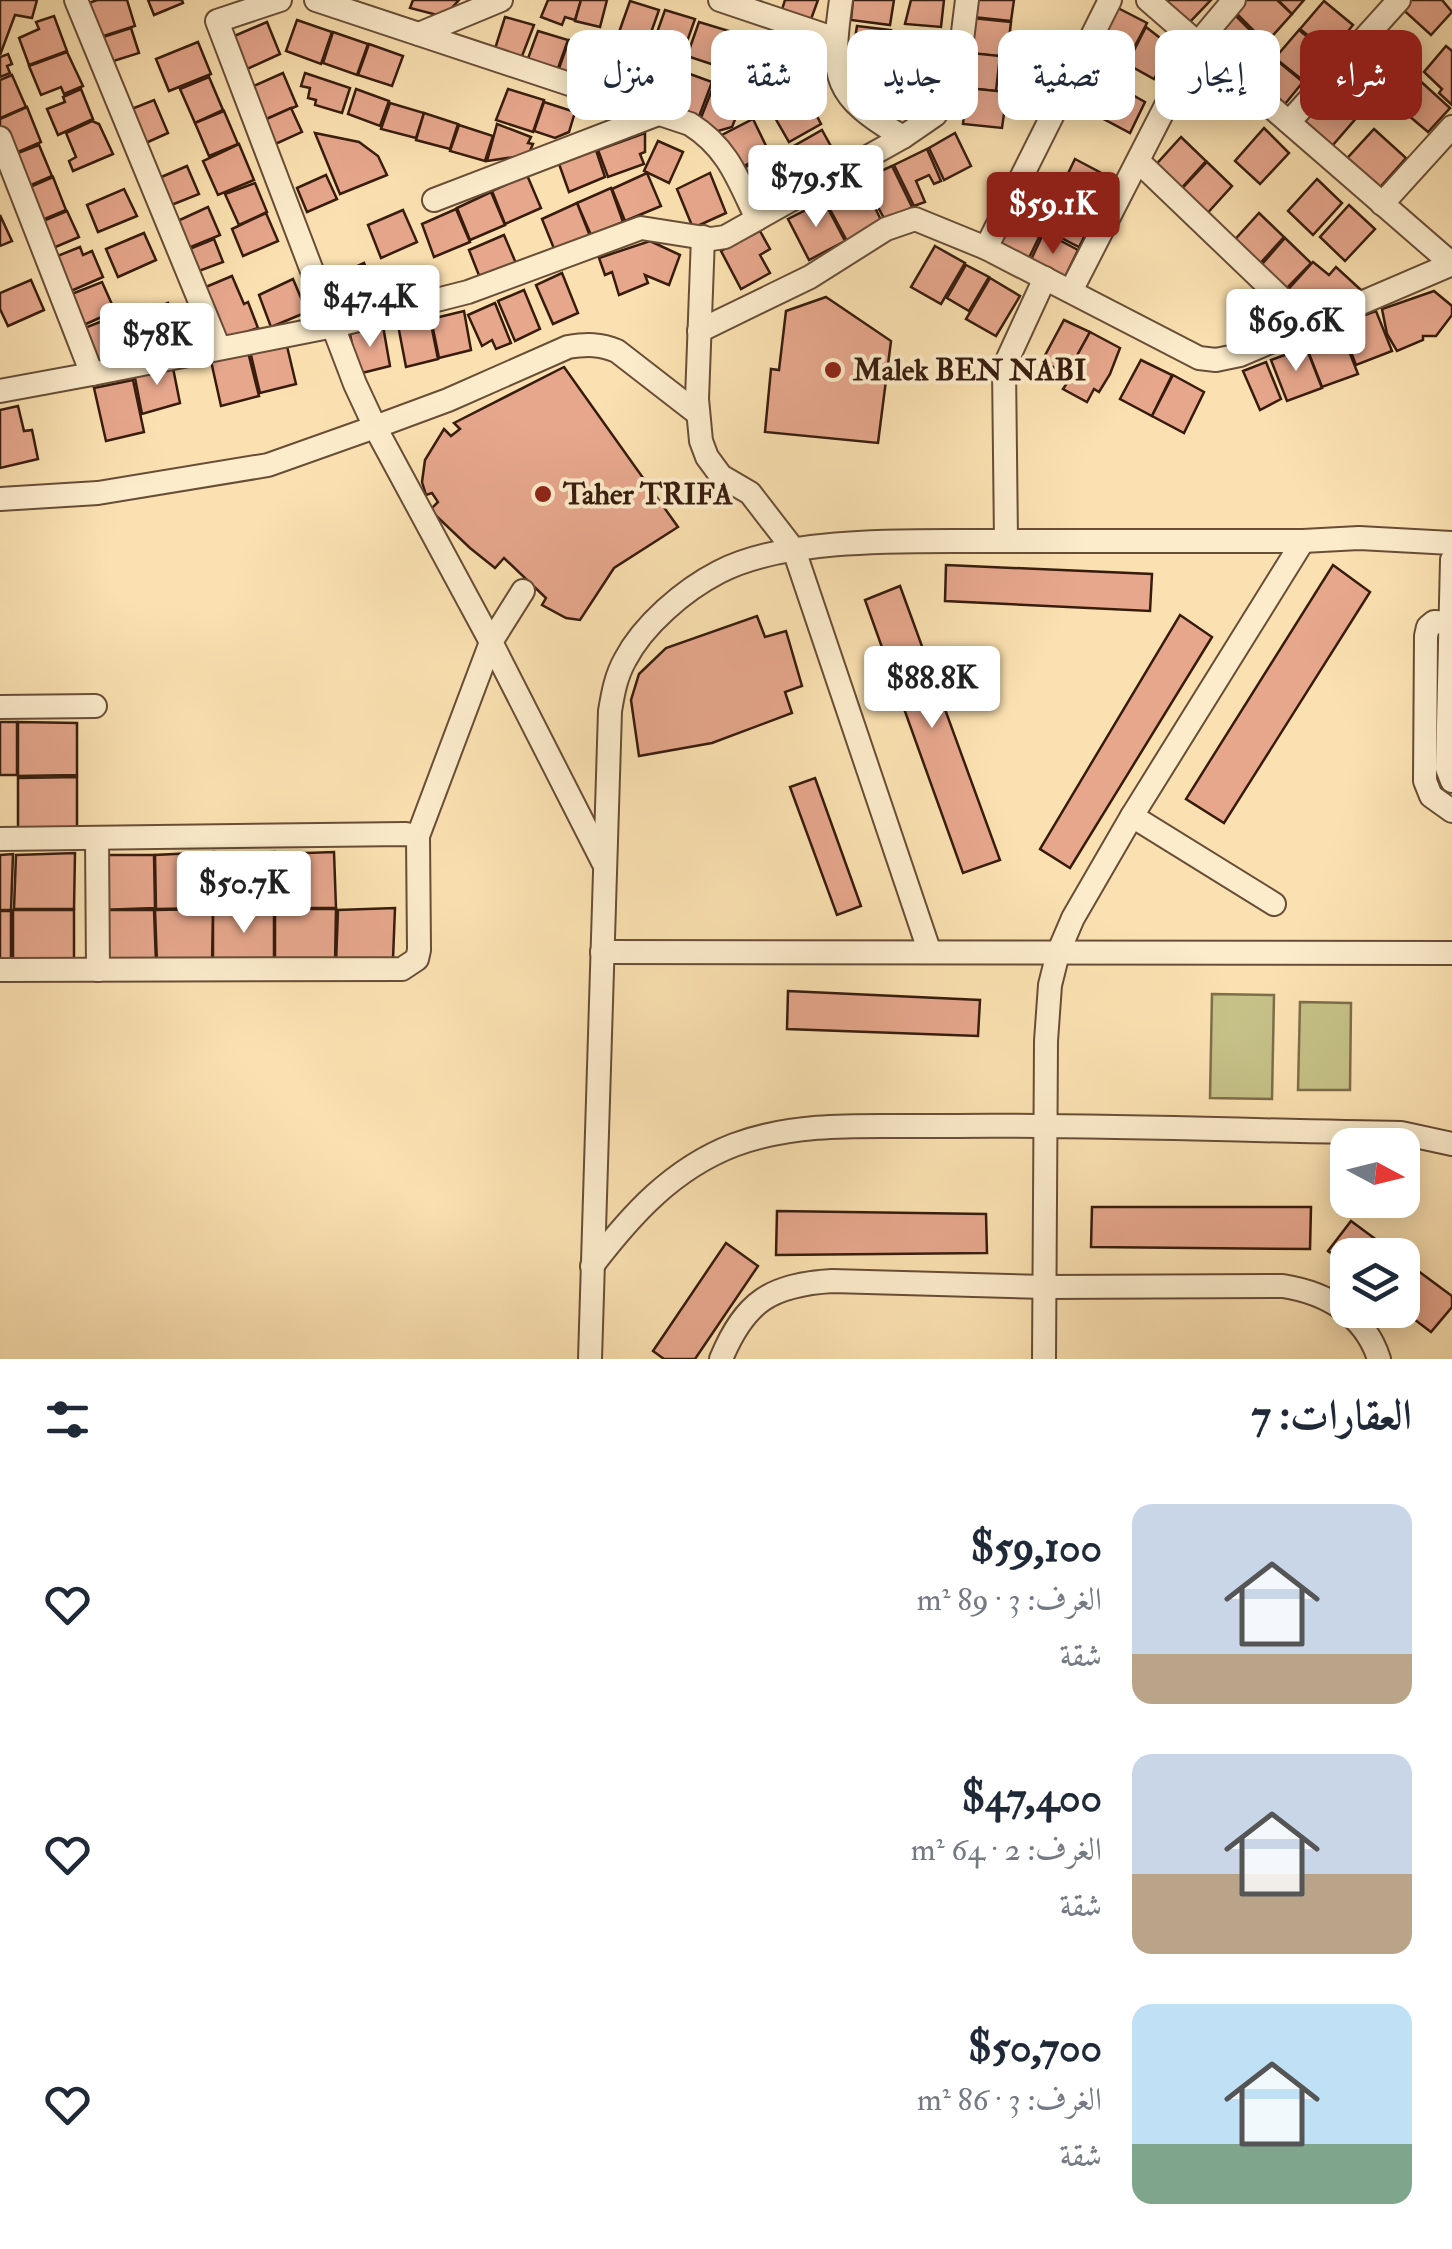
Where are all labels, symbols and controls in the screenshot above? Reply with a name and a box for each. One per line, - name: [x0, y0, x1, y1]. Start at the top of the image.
- chip: منزل: [567, 30, 691, 120]
- chip: شقة: [711, 30, 827, 120]
- chip: جديد: [847, 30, 978, 120]
- chip: تصفية: [998, 30, 1135, 120]
- chip: إيجار: [1155, 30, 1280, 120]
- chip: شراء: [1300, 30, 1422, 120]
- pin: $79.5K: [735, 145, 897, 230]
- text: $79.5K: [770, 157, 862, 197]
- pin: $59.1K: [972, 172, 1134, 257]
- text: $59.1K: [1009, 184, 1097, 224]
- pin: $47.4K: [289, 265, 451, 350]
- text: $47.4K: [323, 277, 417, 317]
- pin: $69.6K: [1215, 289, 1377, 374]
- text: $69.6K: [1248, 301, 1344, 341]
- pin: $78K: [98, 303, 216, 388]
- text: $78K: [122, 315, 192, 355]
- place label: Malek BEN NABI: [852, 352, 1086, 389]
- marker: Malek BEN NABI: [822, 359, 844, 381]
- place label: Taher TRIFA: [562, 476, 734, 513]
- marker: Taher TRIFA: [532, 483, 554, 505]
- pin: $88.8K: [851, 646, 1013, 731]
- text: $88.8K: [886, 658, 978, 698]
- pin: $50.7K: [163, 851, 325, 936]
- text: $50.7K: [199, 863, 289, 903]
- north arrow: [1330, 1128, 1420, 1218]
- map controls: [1330, 1128, 1420, 1328]
- button: layers: [1330, 1238, 1420, 1328]
- text: العقارات: 7: [1251, 1390, 1412, 1442]
- icon: filters: [40, 1392, 95, 1447]
- text: $59,100: [970, 1522, 1102, 1574]
- icon: home: [1212, 1544, 1332, 1664]
- icon: heart: [40, 1577, 95, 1632]
- text: الغرف: 3 · 89 m²: [917, 1580, 1102, 1620]
- text: شقة: [1060, 1636, 1102, 1676]
- text: $47,400: [961, 1772, 1102, 1824]
- icon: home: [1212, 1794, 1332, 1914]
- icon: heart: [40, 1827, 95, 1882]
- text: الغرف: 2 · 64 m²: [911, 1830, 1102, 1870]
- text: شقة: [1060, 1886, 1102, 1926]
- text: $50,700: [968, 2022, 1102, 2074]
- icon: home: [1212, 2044, 1332, 2164]
- icon: heart: [40, 2077, 95, 2132]
- text: الغرف: 3 · 86 m²: [917, 2080, 1102, 2120]
- text: شقة: [1060, 2136, 1102, 2176]

